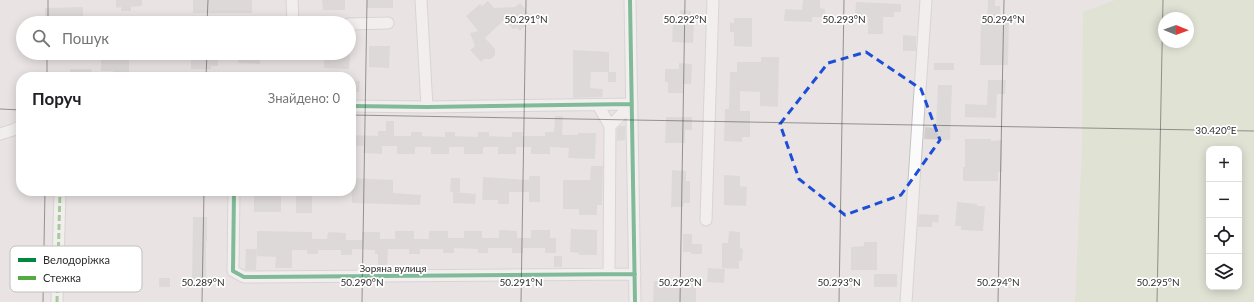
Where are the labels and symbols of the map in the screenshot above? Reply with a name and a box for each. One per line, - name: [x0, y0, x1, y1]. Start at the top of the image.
- north arrow: [1158, 12, 1194, 48]
- text: 50.291°N: [504, 13, 548, 25]
- text: 50.292°N: [663, 13, 707, 25]
- text: 50.293°N: [822, 13, 866, 25]
- text: 50.294°N: [981, 13, 1025, 25]
- text: 30.420°E: [1195, 124, 1237, 136]
- legend: [10, 246, 142, 292]
- text: Велодоріжка: [43, 253, 110, 266]
- street label: Зоряна вулиця: [359, 262, 427, 274]
- text: Стежка: [43, 271, 81, 284]
- text: 50.289°N: [181, 276, 225, 288]
- text: 50.290°N: [340, 276, 384, 288]
- text: 50.291°N: [499, 276, 543, 288]
- text: 50.292°N: [658, 276, 702, 288]
- text: 50.293°N: [817, 276, 861, 288]
- text: 50.294°N: [976, 276, 1020, 288]
- text: 50.295°N: [1136, 276, 1180, 288]

